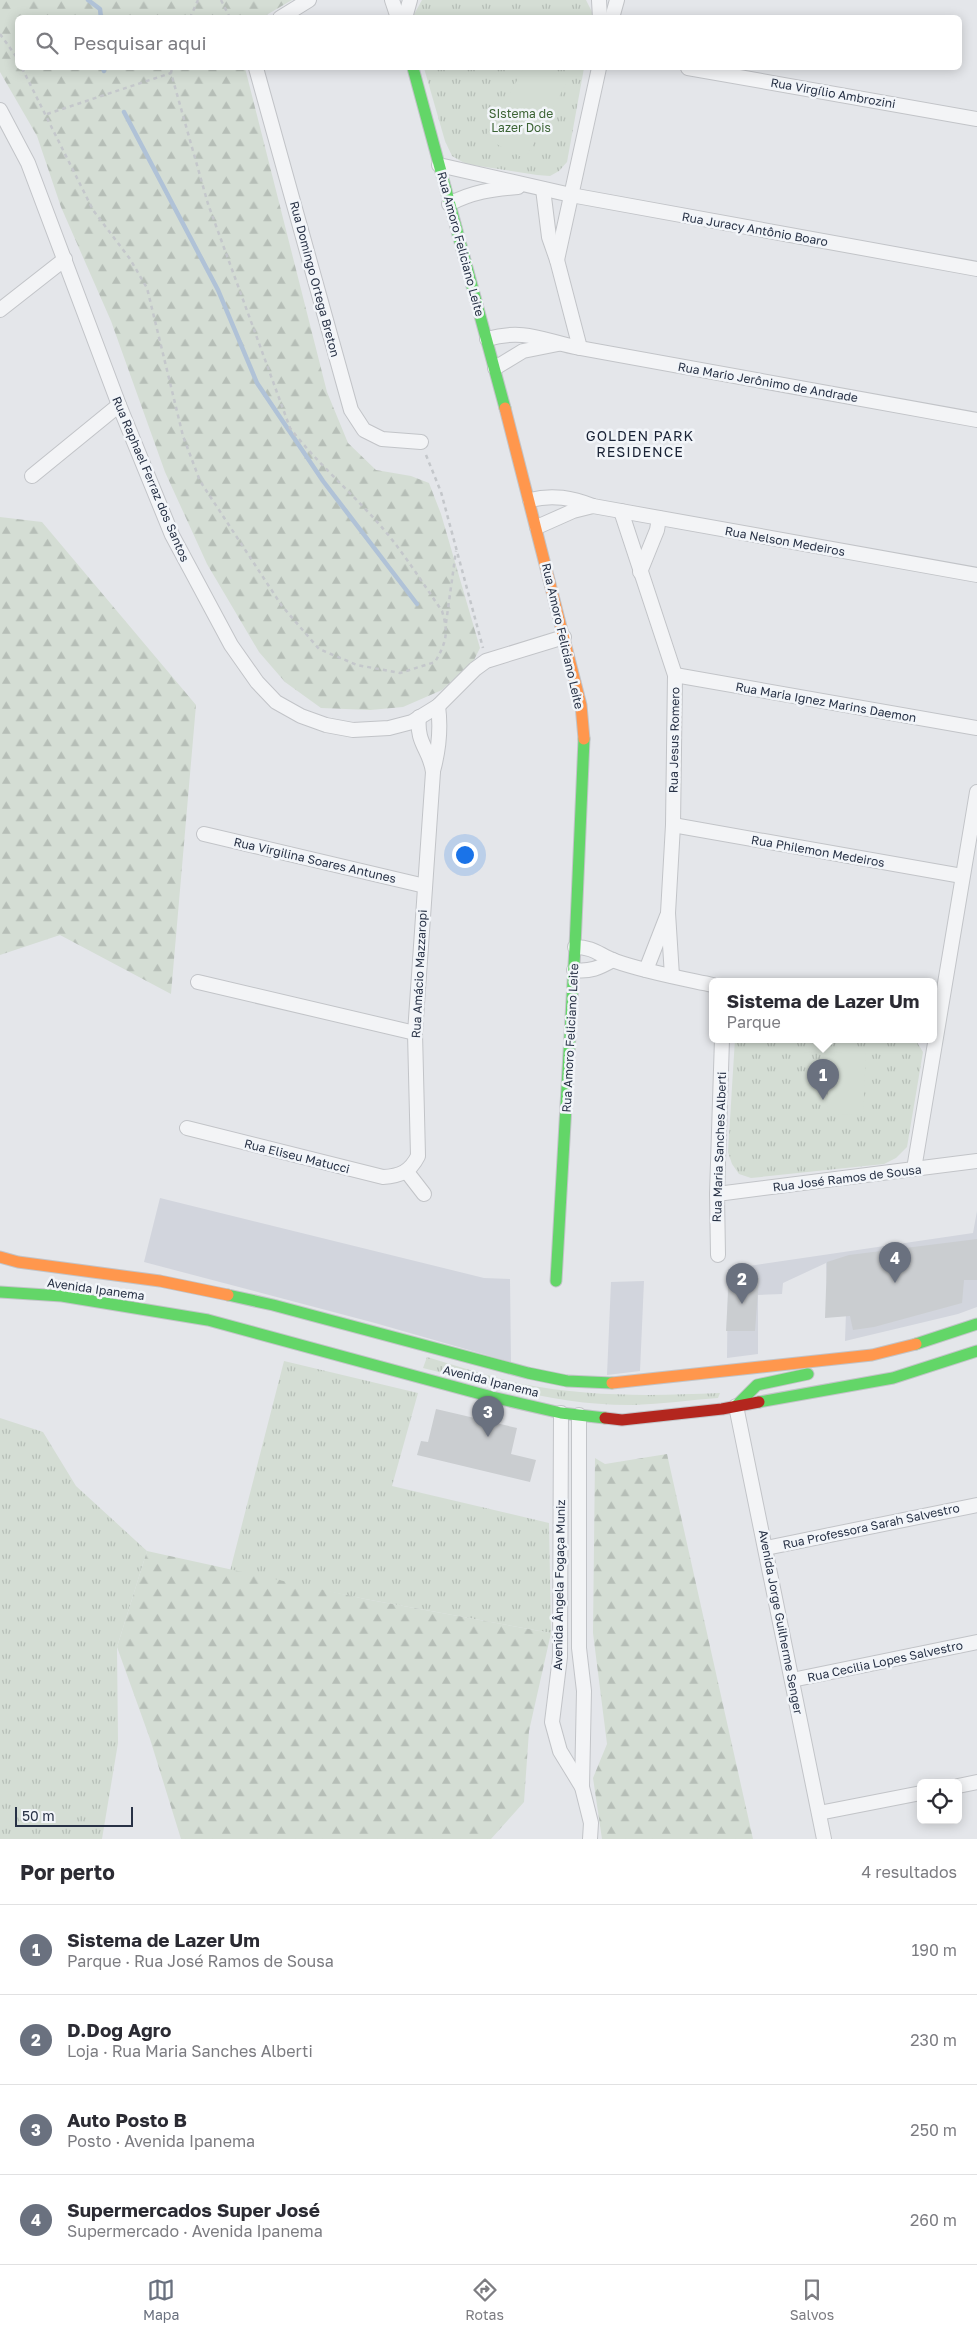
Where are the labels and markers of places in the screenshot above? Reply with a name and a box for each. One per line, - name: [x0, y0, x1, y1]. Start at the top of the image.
- pin: 1: [807, 1059, 839, 1100]
- pin: 4: [879, 1242, 911, 1283]
- pin: 2: [726, 1263, 758, 1304]
- pin: 3: [472, 1396, 504, 1437]

